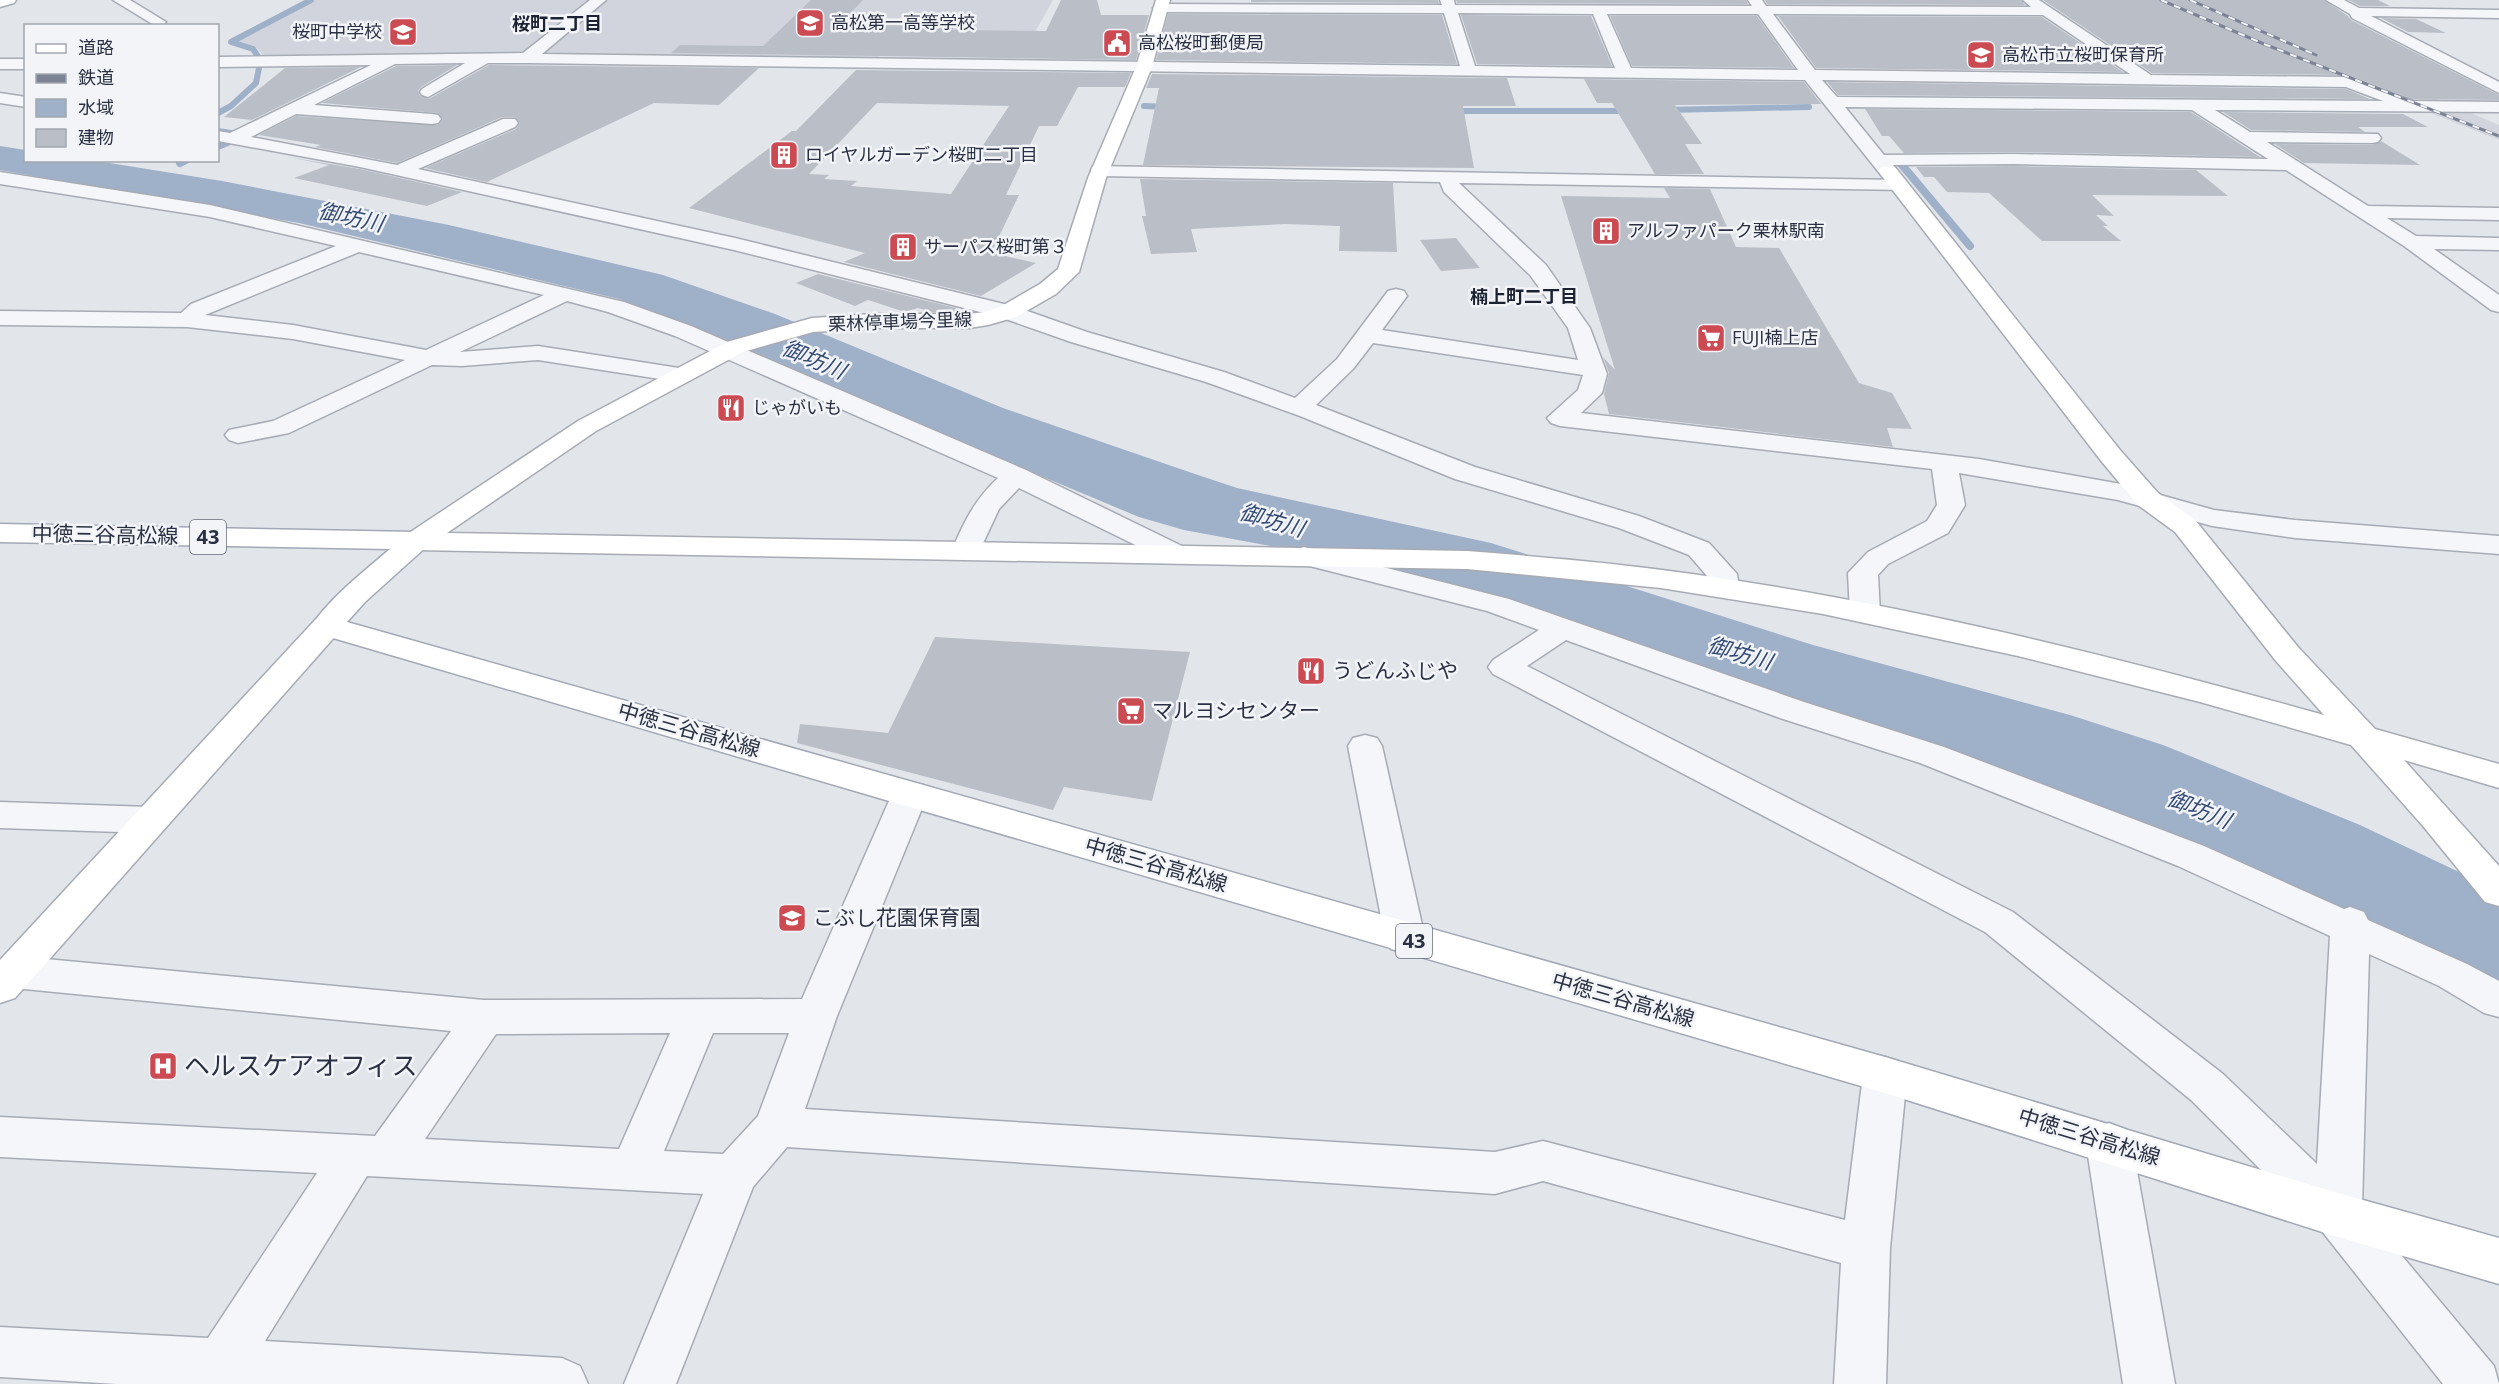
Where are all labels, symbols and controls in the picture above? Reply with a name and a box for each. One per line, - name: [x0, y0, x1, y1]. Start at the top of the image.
- school or university icon: 高松第一高等学校: [794, 7, 826, 39]
- place label: 高松第一高等学校: [831, 10, 975, 34]
- district label: 桜町二丁目: [512, 11, 602, 35]
- school or university icon: 桜町中学校: [387, 16, 419, 48]
- place label: 桜町中学校: [292, 19, 382, 43]
- legend: [24, 24, 219, 162]
- public building icon: 高松桜町郵便局: [1101, 27, 1133, 59]
- place label: 高松桜町郵便局: [1138, 30, 1264, 54]
- text: 道路: [78, 35, 114, 59]
- school or university icon: 高松市立桜町保育所: [1965, 39, 1997, 71]
- place label: 高松市立桜町保育所: [2002, 42, 2164, 66]
- text: 鉄道: [78, 65, 114, 89]
- text: 水域: [78, 95, 114, 119]
- text: 建物: [78, 125, 114, 149]
- building icon: ロイヤルガーデン桜町二丁目: [768, 139, 800, 171]
- place label: ロイヤルガーデン桜町二丁目: [805, 142, 1038, 166]
- water label: 御坊川: [316, 194, 389, 238]
- building icon: アルファパーク栗林駅南: [1590, 215, 1622, 247]
- place label: アルファパーク栗林駅南: [1627, 218, 1825, 242]
- building icon: サーパス桜町第３: [887, 231, 919, 263]
- place label: サーパス桜町第３: [924, 234, 1068, 258]
- district label: 楠上町二丁目: [1470, 284, 1578, 308]
- street label: 栗林停車場今里線: [828, 306, 972, 336]
- supermarket icon: FUJI楠上店: [1695, 322, 1727, 354]
- place label: FUJI楠上店: [1732, 325, 1818, 349]
- water label: 御坊川: [778, 331, 852, 386]
- restaurant icon: じゃがいも: [715, 392, 747, 424]
- place label: じゃがいも: [752, 395, 842, 419]
- water label: 御坊川: [1236, 496, 1310, 543]
- street label: 中徳三谷高松線: [31, 519, 179, 549]
- road number: 43: [190, 520, 226, 554]
- water label: 御坊川: [1704, 629, 1778, 676]
- restaurant icon: うどんふじや: [1295, 655, 1327, 687]
- place label: うどんふじや: [1332, 656, 1458, 684]
- street label: 中徳三谷高松線: [615, 695, 764, 763]
- supermarket icon: マルヨシセンター: [1115, 695, 1147, 727]
- place label: マルヨシセンター: [1152, 696, 1320, 724]
- water label: 御坊川: [2163, 782, 2237, 835]
- street label: 中徳三谷高松線: [1082, 830, 1231, 898]
- school or university icon: こぶし花園保育園: [776, 902, 808, 934]
- place label: こぶし花園保育園: [813, 903, 981, 931]
- road number: 43: [1396, 924, 1432, 958]
- street label: 中徳三谷高松線: [1549, 965, 1698, 1033]
- place label: ヘルスケアオフィス: [184, 1047, 417, 1083]
- hospital icon: ヘルスケアオフィス: [147, 1050, 179, 1082]
- street label: 中徳三谷高松線: [2015, 1101, 2164, 1171]

